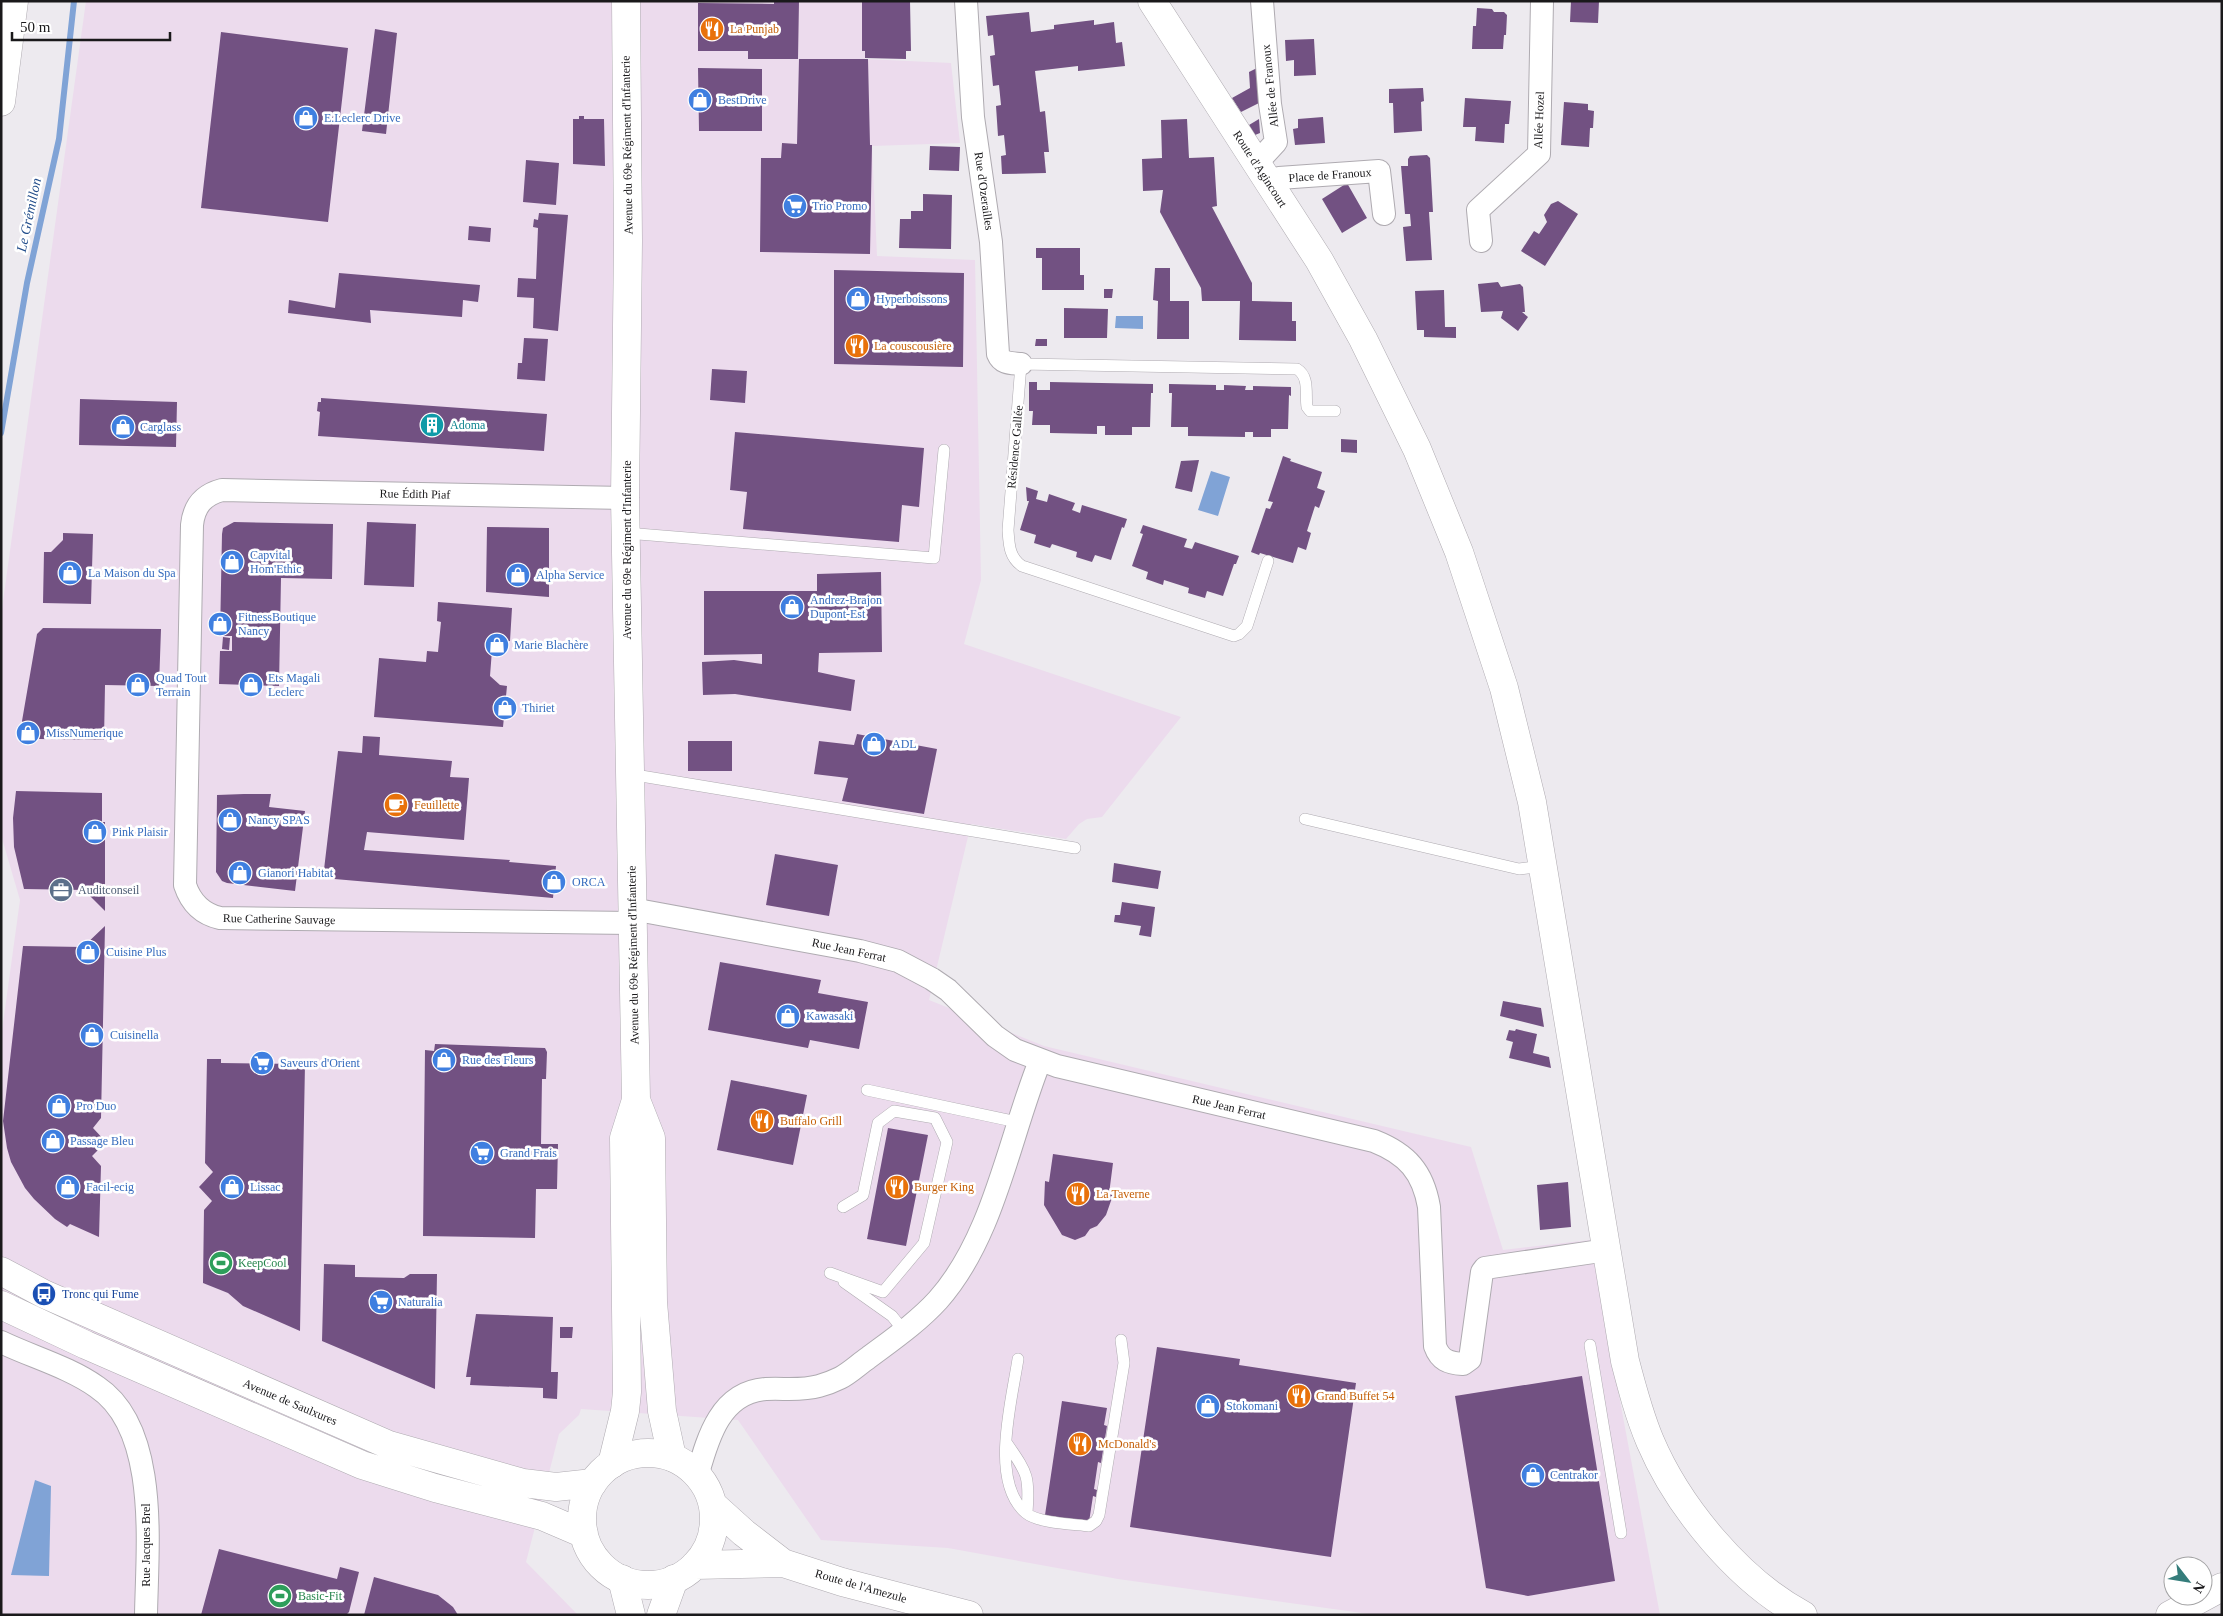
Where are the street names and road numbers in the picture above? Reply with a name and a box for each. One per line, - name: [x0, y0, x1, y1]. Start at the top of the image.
- street label: Allée de Franoux: [1259, 44, 1281, 128]
- street label: Avenue du 69e Régiment d'Infanterie: [618, 55, 636, 235]
- street label: Allée Hozel: [1531, 90, 1547, 149]
- street label: Route d'Agincourt: [1230, 128, 1290, 210]
- street label: Rue d'Ozerailles: [972, 151, 996, 231]
- street label: Place de Franoux: [1288, 165, 1372, 185]
- street label: Résidence Gallée: [1004, 405, 1026, 489]
- street label: Avenue du 69e Régiment d'Infanterie: [620, 460, 634, 640]
- street label: Rue Édith Piaf: [380, 486, 450, 502]
- street label: Avenue du 69e Régiment d'Infanterie: [624, 865, 642, 1045]
- street label: Rue Catherine Sauvage: [223, 911, 335, 927]
- street label: Rue Jean Ferrat: [811, 935, 888, 965]
- street label: Rue Jean Ferrat: [1191, 1092, 1268, 1122]
- street label: Avenue de Saulxures: [241, 1376, 340, 1428]
- street label: Rue Jacques Brel: [139, 1503, 153, 1587]
- street label: Route de l'Amezule: [814, 1566, 908, 1606]

